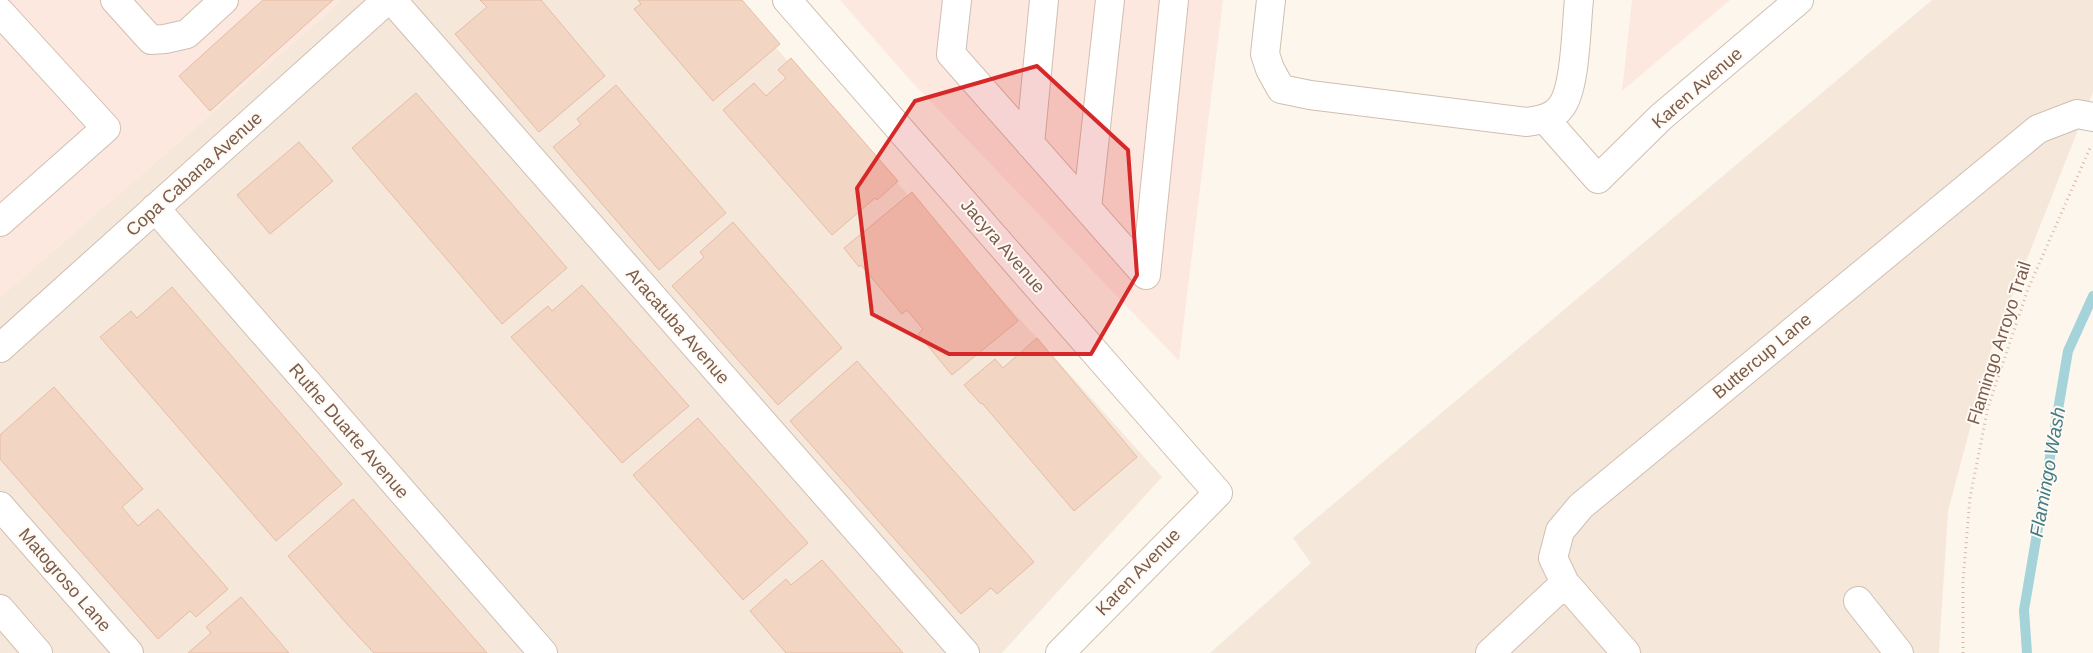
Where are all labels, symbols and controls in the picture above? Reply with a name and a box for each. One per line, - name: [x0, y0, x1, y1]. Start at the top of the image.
- street label: Karen Avenue: [1648, 43, 1746, 133]
- street label: Copa Cabana Avenue: [122, 108, 266, 240]
- street label: Jacyra Avenue: [957, 195, 1049, 297]
- street label: Flamingo Arroyo Trail: [1963, 259, 2035, 427]
- street label: Aracatuba Avenue: [622, 264, 734, 388]
- street label: Buttercup Lane: [1709, 309, 1815, 403]
- street label: Ruthe Duarte Avenue: [285, 360, 413, 502]
- water label: Flamingo Wash: [2026, 405, 2069, 539]
- street label: Matogroso Lane: [15, 524, 115, 636]
- street label: Karen Avenue: [1092, 524, 1184, 620]

